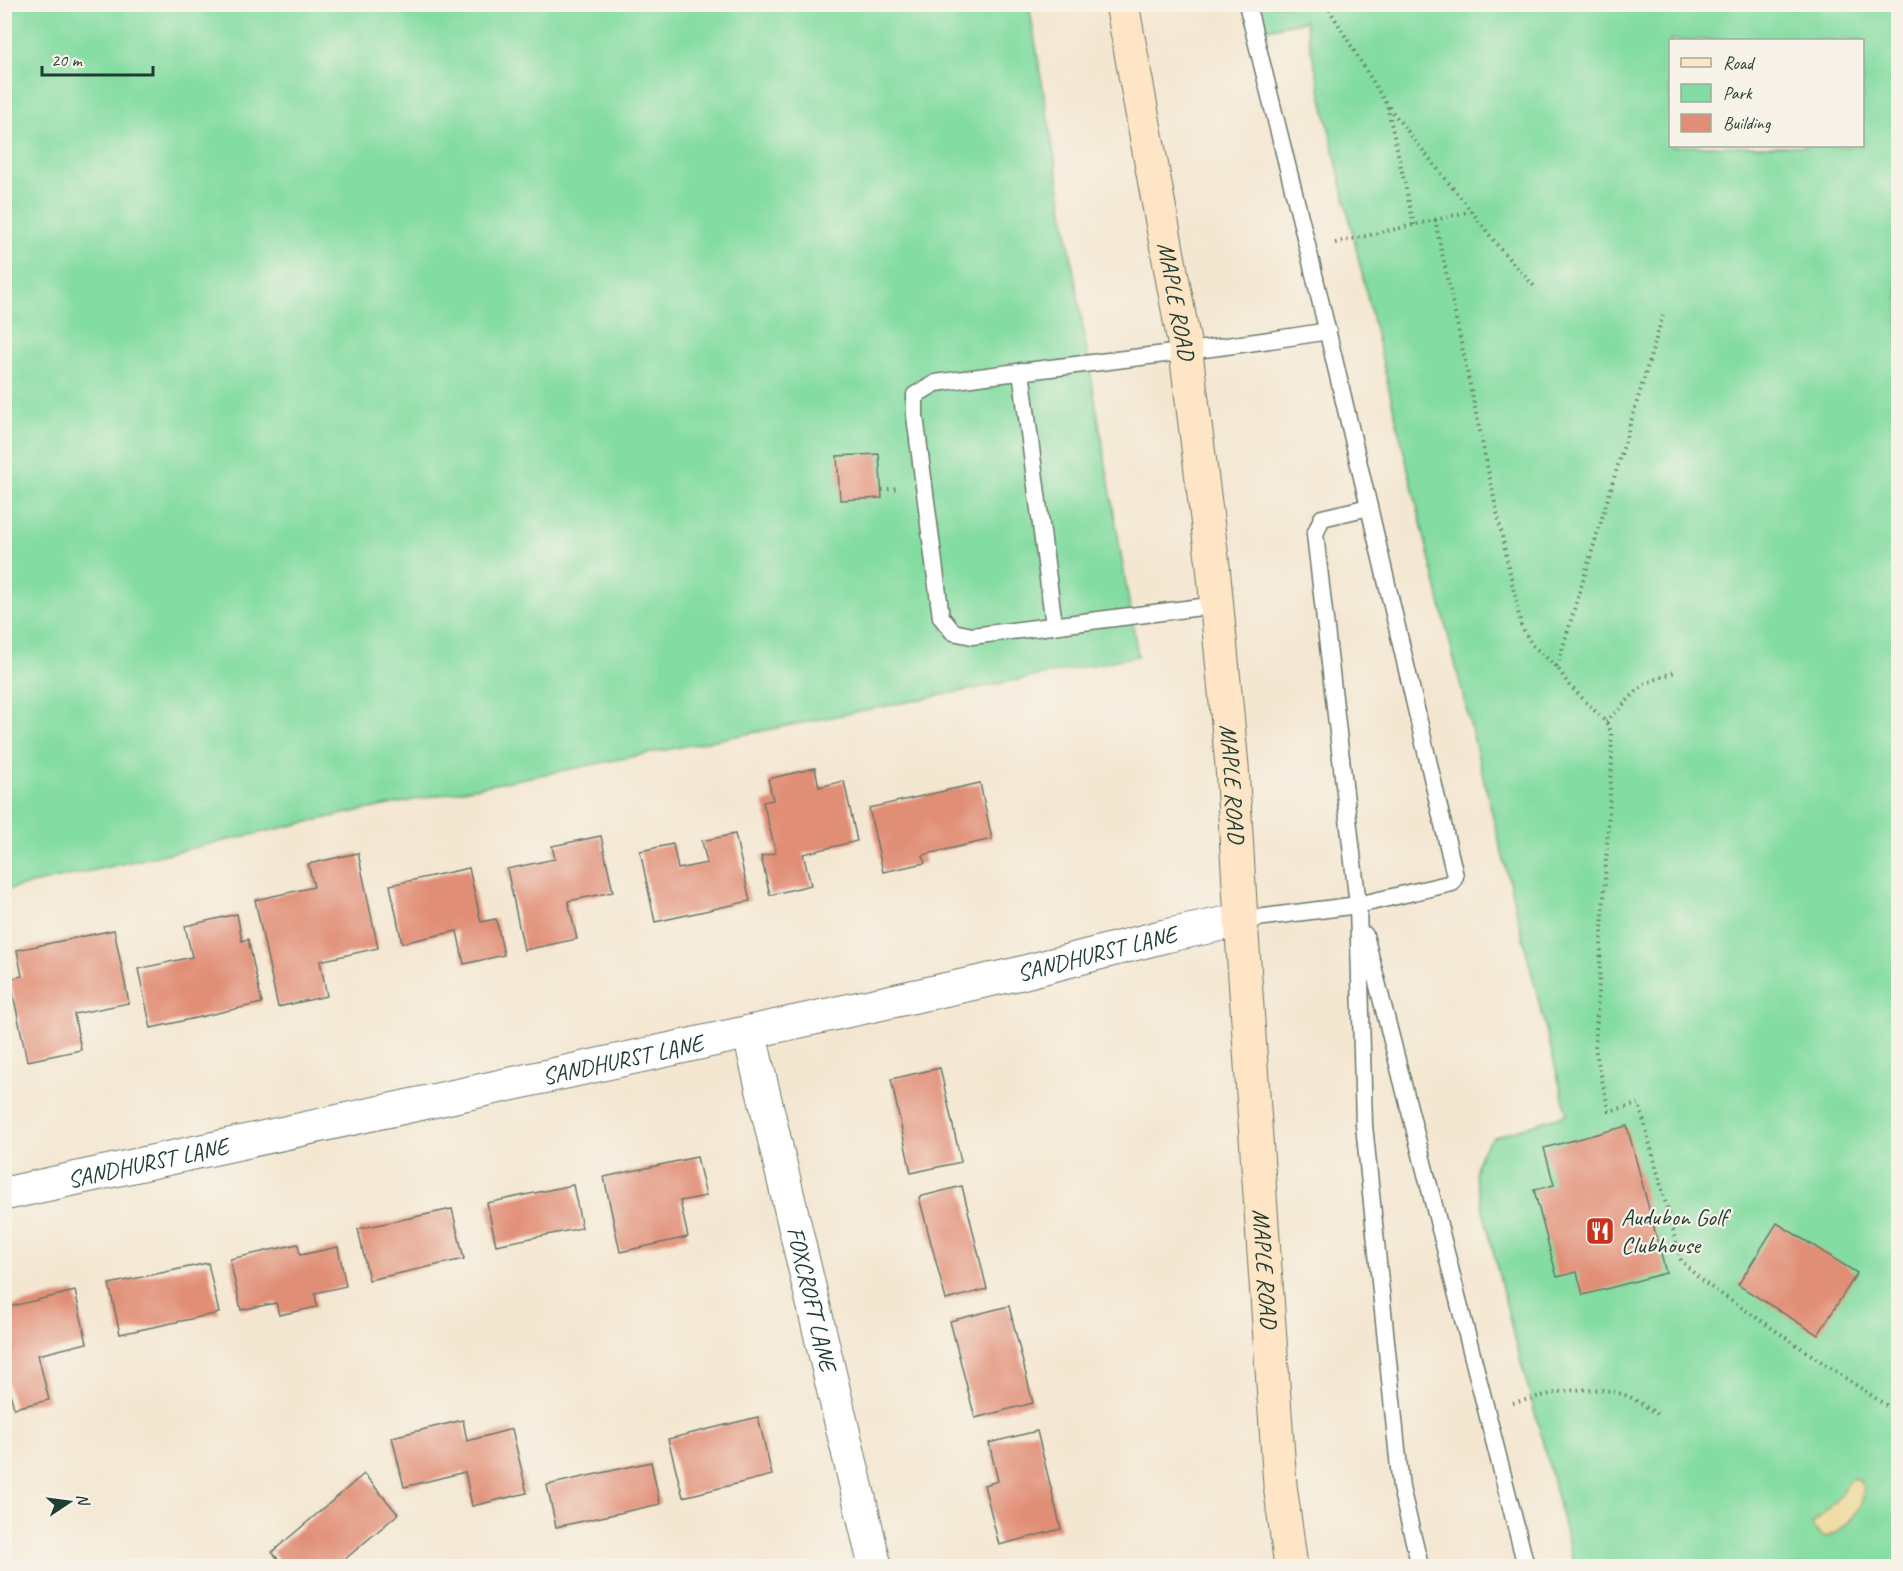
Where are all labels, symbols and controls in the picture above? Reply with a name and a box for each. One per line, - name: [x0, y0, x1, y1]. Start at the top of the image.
- scale bar: [42, 39, 153, 77]
- legend: [1669, 39, 1864, 147]
- text: 20 m: [51, 49, 84, 71]
- text: Road: [1723, 52, 1756, 74]
- text: Park: [1723, 82, 1753, 104]
- text: Building: [1723, 112, 1772, 134]
- street label: MAPLE ROAD: [1151, 240, 1202, 364]
- street label: MAPLE ROAD: [1213, 723, 1252, 846]
- street label: SANDHURST LANE: [1014, 918, 1182, 988]
- street label: SANDHURST LANE: [539, 1027, 709, 1092]
- street label: SANDHURST LANE: [65, 1130, 234, 1195]
- place label: Audubon Golf Clubhouse: [1621, 1202, 1732, 1260]
- street label: MAPLE ROAD: [1246, 1208, 1284, 1331]
- restaurant icon: Audubon Golf Clubhouse: [1584, 1215, 1616, 1247]
- street label: FOXCROFT LANE: [780, 1224, 844, 1377]
- north arrow: [39, 1472, 99, 1532]
- text: N: [72, 1492, 94, 1509]

